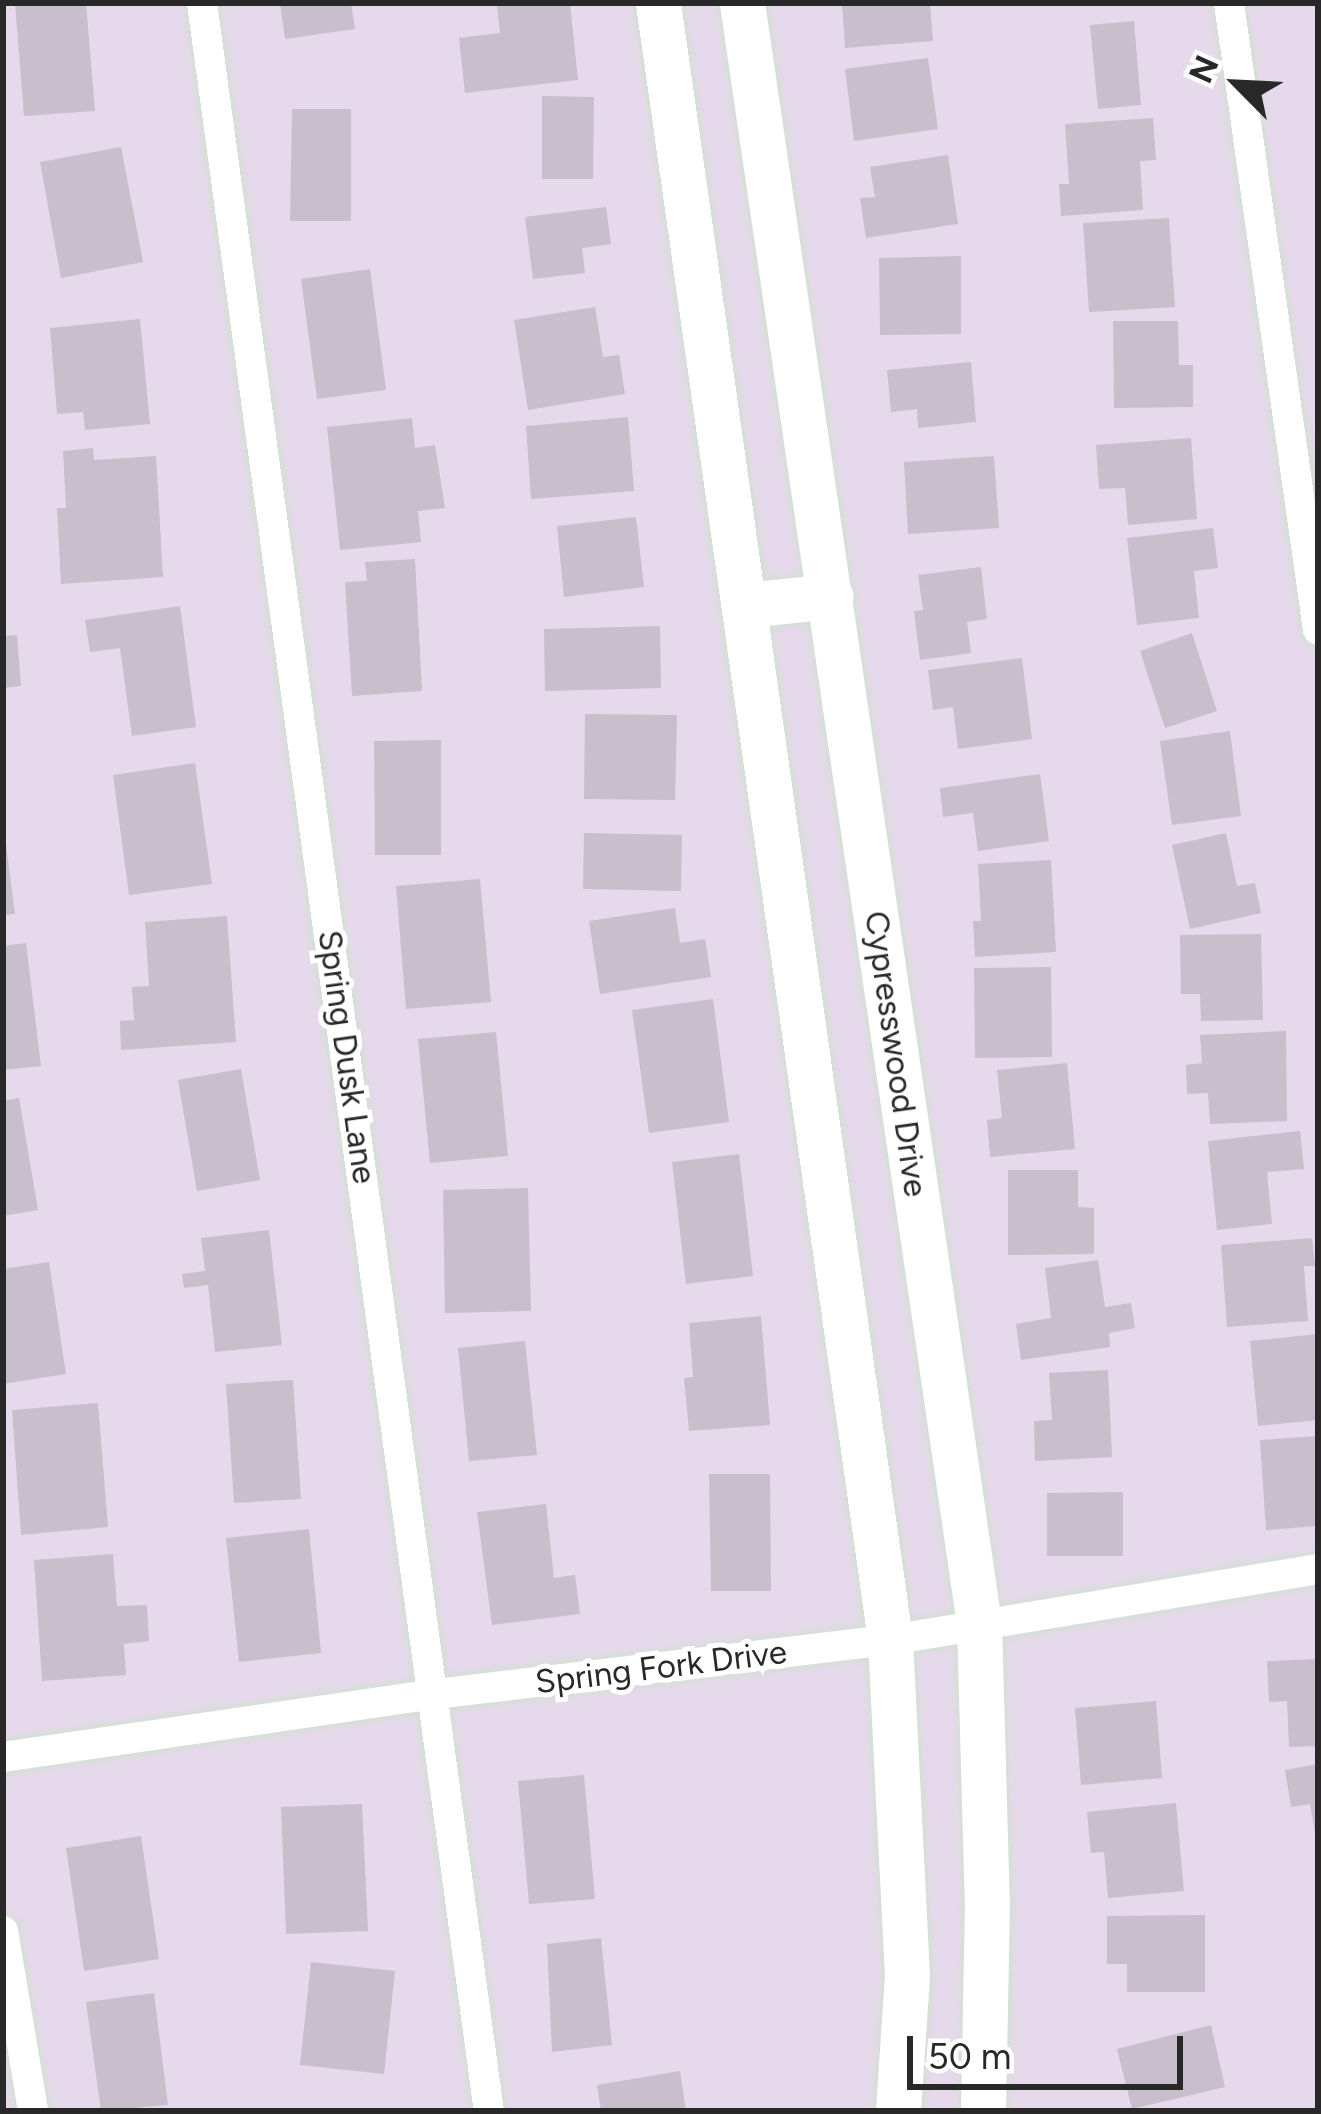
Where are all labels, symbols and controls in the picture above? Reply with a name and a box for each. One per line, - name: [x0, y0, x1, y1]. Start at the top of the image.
- north arrow: [1177, 24, 1297, 144]
- text: N: [1181, 50, 1227, 89]
- street label: Cypresswood Drive: [856, 909, 936, 1199]
- street label: Spring Dusk Lane: [310, 928, 384, 1186]
- street label: Spring Fork Drive: [533, 1632, 789, 1702]
- scale bar: [913, 2012, 1189, 2086]
- text: 50 m: [928, 2035, 1011, 2078]

